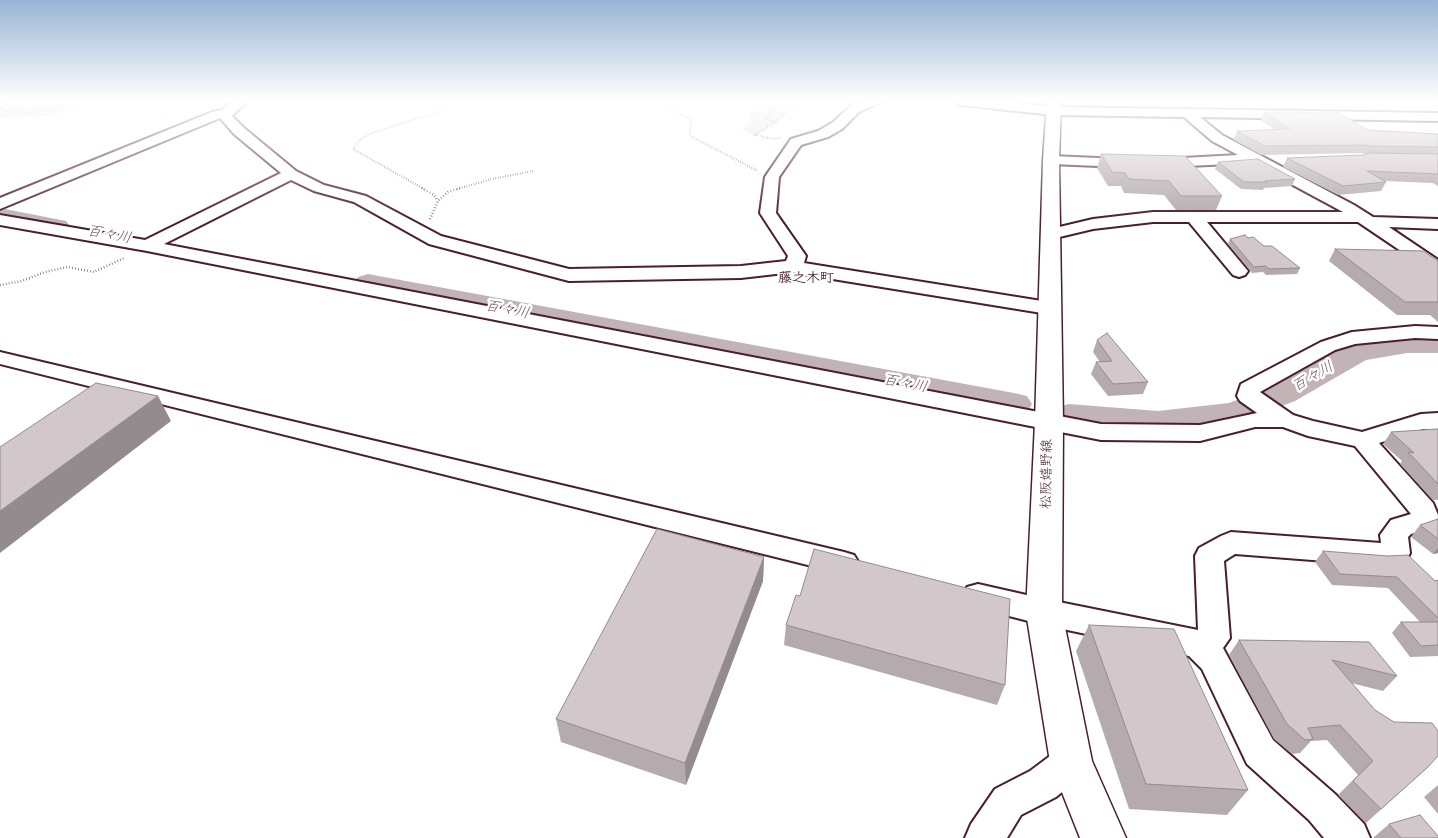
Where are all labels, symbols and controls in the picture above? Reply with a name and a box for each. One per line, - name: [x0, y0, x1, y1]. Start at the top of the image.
- water label: 百々川: [85, 222, 133, 248]
- district label: 藤之木町: [778, 270, 834, 286]
- water label: 百々川: [483, 297, 531, 323]
- water label: 百々川: [1289, 358, 1337, 396]
- water label: 百々川: [881, 371, 929, 397]
- street label: 松阪嬉野線: [1038, 439, 1056, 509]

